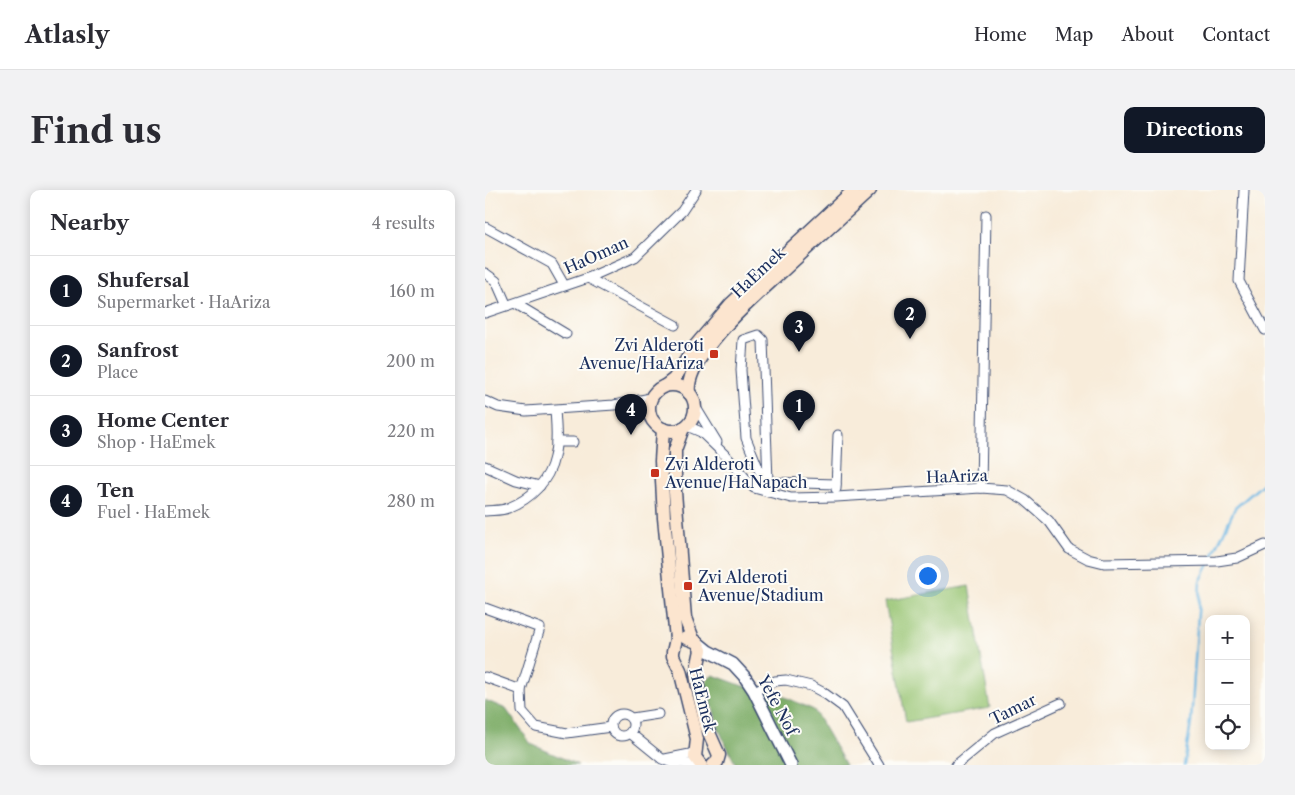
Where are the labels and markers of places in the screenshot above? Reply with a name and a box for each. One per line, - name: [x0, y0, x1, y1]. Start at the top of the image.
- pin: 2: [894, 298, 926, 339]
- pin: 3: [783, 311, 815, 352]
- place label: Zvi Alderoti Avenue/HaAriza: [578, 335, 705, 373]
- marker: Zvi Alderoti Avenue/HaAriza: [708, 348, 720, 360]
- pin: 1: [783, 390, 815, 431]
- pin: 4: [615, 394, 647, 435]
- place label: Zvi Alderoti Avenue/HaNapach: [664, 454, 808, 492]
- marker: Zvi Alderoti Avenue/HaNapach: [649, 467, 661, 479]
- place label: Zvi Alderoti Avenue/Stadium: [697, 567, 824, 605]
- marker: Zvi Alderoti Avenue/Stadium: [682, 580, 694, 592]

